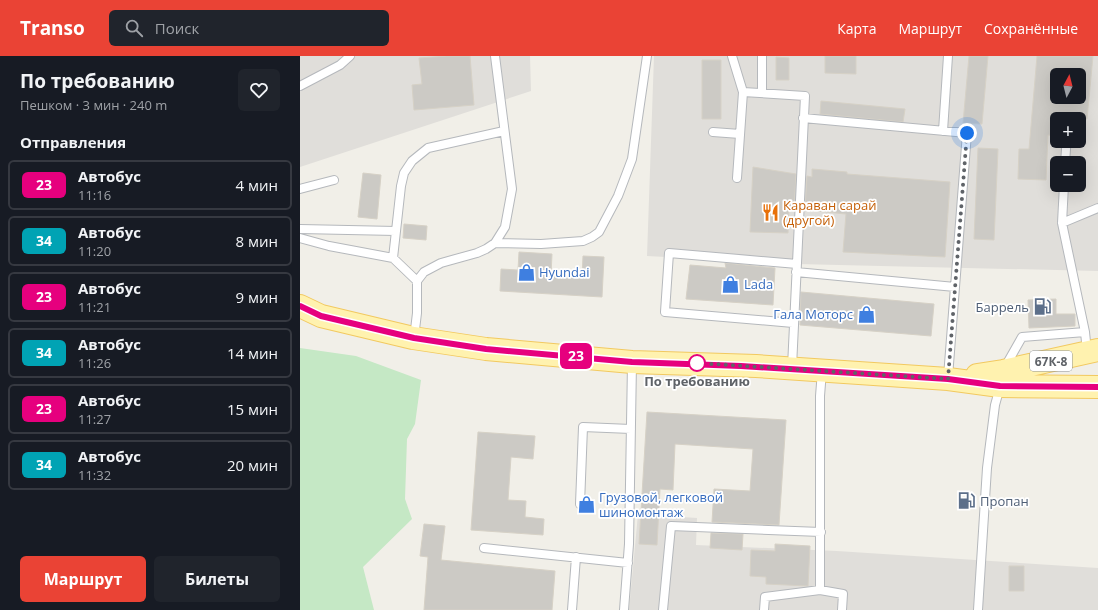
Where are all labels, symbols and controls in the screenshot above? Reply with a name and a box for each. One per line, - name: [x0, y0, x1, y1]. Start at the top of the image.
- search box: [109, 10, 389, 46]
- text: Transo: [20, 15, 85, 41]
- icon: search: [123, 17, 145, 39]
- text: Поиск: [155, 18, 199, 38]
- text: Карта: [837, 19, 876, 38]
- text: Маршрут: [898, 19, 962, 38]
- text: Сохранённые: [984, 19, 1078, 38]
- text: По требованию: [20, 68, 175, 94]
- north arrow: [1050, 68, 1086, 104]
- map controls: [1050, 68, 1086, 192]
- button: heart: [238, 69, 280, 111]
- text: Пешком · 3 мин · 240 m: [20, 96, 167, 114]
- button: +: [1050, 112, 1086, 148]
- your location: [957, 123, 977, 143]
- text: Отправления: [20, 132, 126, 152]
- button: −: [1050, 156, 1086, 192]
- text: Автобус: [78, 166, 141, 186]
- text: 23: [36, 175, 52, 194]
- text: 4 мин: [235, 175, 278, 195]
- text: 11:16: [78, 186, 111, 204]
- place label: Караван сарай (другой): [783, 196, 877, 229]
- restaurant icon: Караван сарай (другой): [760, 202, 780, 222]
- text: Автобус: [78, 222, 141, 242]
- text: 34: [36, 231, 52, 250]
- text: 8 мин: [235, 231, 278, 251]
- text: 11:20: [78, 242, 111, 260]
- shop icon: Hyundai: [516, 262, 536, 282]
- place label: Hyundai: [539, 263, 590, 281]
- shop icon: Lada: [721, 274, 741, 294]
- place label: Lada: [744, 275, 773, 293]
- text: Автобус: [78, 278, 141, 298]
- text: 23: [36, 287, 52, 306]
- text: 9 мин: [235, 287, 278, 307]
- fuel station icon: Баррель: [1032, 297, 1052, 317]
- text: 11:21: [78, 298, 111, 316]
- place label: Баррель: [976, 298, 1029, 316]
- shop icon: Гала Моторс: [856, 304, 876, 324]
- place label: Гала Моторс: [773, 305, 853, 323]
- text: Автобус: [78, 334, 141, 354]
- text: 34: [36, 343, 52, 362]
- text: 14 мин: [227, 343, 278, 363]
- line badge: 23: [558, 343, 594, 369]
- text: 23: [568, 346, 584, 365]
- road number: 67К-8: [1030, 351, 1072, 371]
- text: 11:26: [78, 354, 111, 372]
- marker: По требованию: [688, 354, 706, 372]
- place label: По требованию: [644, 372, 750, 390]
- text: Автобус: [78, 390, 141, 410]
- text: 23: [36, 399, 52, 418]
- text: 15 мин: [227, 399, 278, 419]
- text: 11:27: [78, 410, 111, 428]
- text: Автобус: [78, 446, 141, 466]
- text: 34: [36, 455, 52, 474]
- text: 20 мин: [227, 455, 278, 475]
- text: 11:32: [78, 466, 111, 484]
- place label: Грузовой, легковой шиномонтаж: [599, 488, 723, 521]
- fuel station icon: Пропан: [957, 491, 977, 511]
- place label: Пропан: [980, 492, 1029, 510]
- shop icon: Грузовой, легковой шиномонтаж: [576, 494, 596, 514]
- button: Маршрут: [20, 556, 146, 602]
- button: Билеты: [154, 556, 280, 602]

